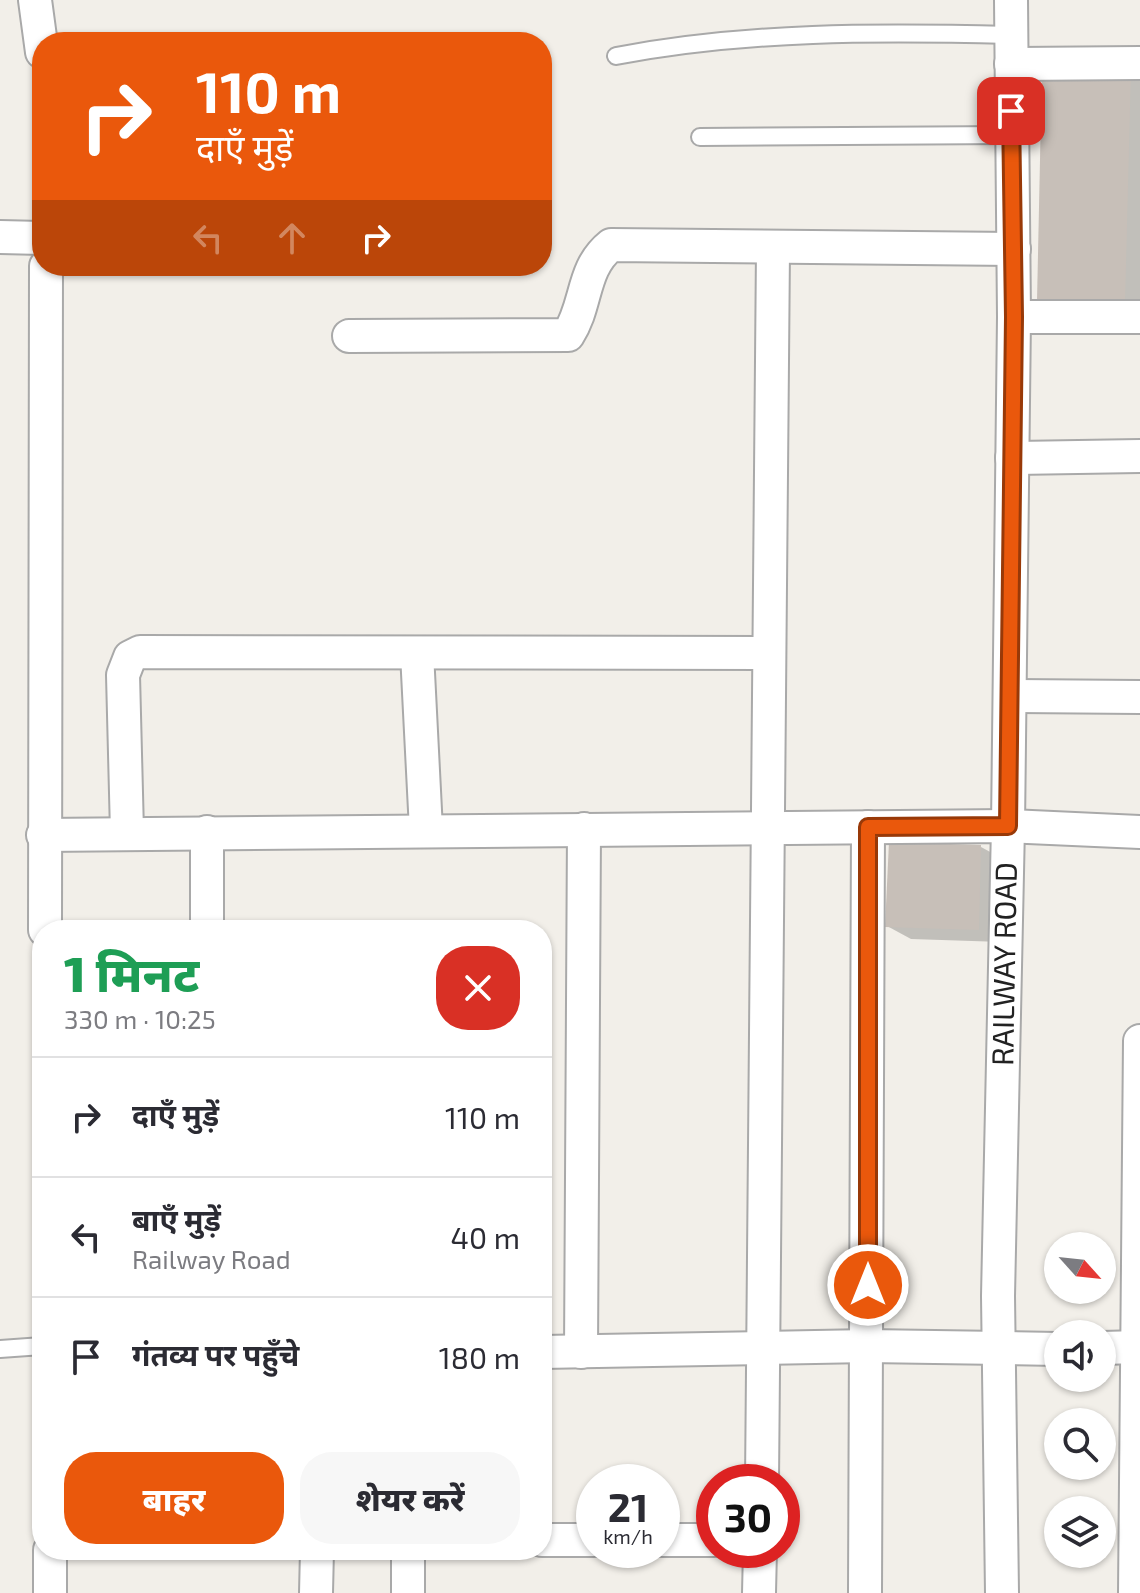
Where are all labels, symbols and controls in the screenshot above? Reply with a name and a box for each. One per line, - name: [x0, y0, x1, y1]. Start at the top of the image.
- text: 110 m: [196, 57, 341, 124]
- icon: right: [64, 64, 168, 168]
- pin: [977, 77, 1045, 145]
- icon: arrive: [989, 89, 1033, 133]
- text: दाएँ मुड़ें: [196, 125, 293, 168]
- icon: left: [186, 216, 230, 260]
- icon: ahead: [270, 216, 314, 260]
- icon: right: [354, 216, 398, 260]
- street label: RAILWAY ROAD: [983, 862, 1023, 1066]
- text: 1 मिनट: [64, 944, 199, 1002]
- button: close: [436, 946, 520, 1030]
- text: 330 m · 10:25: [64, 1003, 216, 1034]
- icon: right: [64, 1095, 108, 1139]
- text: दाएँ मुड़ें: [132, 1096, 219, 1132]
- text: 110 m: [445, 1099, 520, 1135]
- text: बाएँ मुड़ें: [132, 1201, 221, 1237]
- icon: left: [64, 1215, 108, 1259]
- text: 40 m: [450, 1219, 520, 1255]
- north arrow: [1044, 1232, 1116, 1304]
- map controls: [1044, 1232, 1116, 1568]
- text: Railway Road: [132, 1243, 291, 1274]
- position arrow: [826, 1243, 910, 1327]
- button: sound: [1044, 1320, 1116, 1392]
- icon: arrive: [64, 1335, 108, 1379]
- text: गंतव्य पर पहुँचे: [132, 1336, 299, 1372]
- text: 180 m: [439, 1339, 520, 1375]
- button: search: [1044, 1408, 1116, 1480]
- button: बाहर: [64, 1452, 284, 1544]
- button: शेयर करें: [300, 1452, 520, 1544]
- speed limit sign: 30: [696, 1464, 800, 1568]
- text: 21: [608, 1482, 648, 1530]
- button: layers: [1044, 1496, 1116, 1568]
- text: km/h: [603, 1524, 653, 1548]

